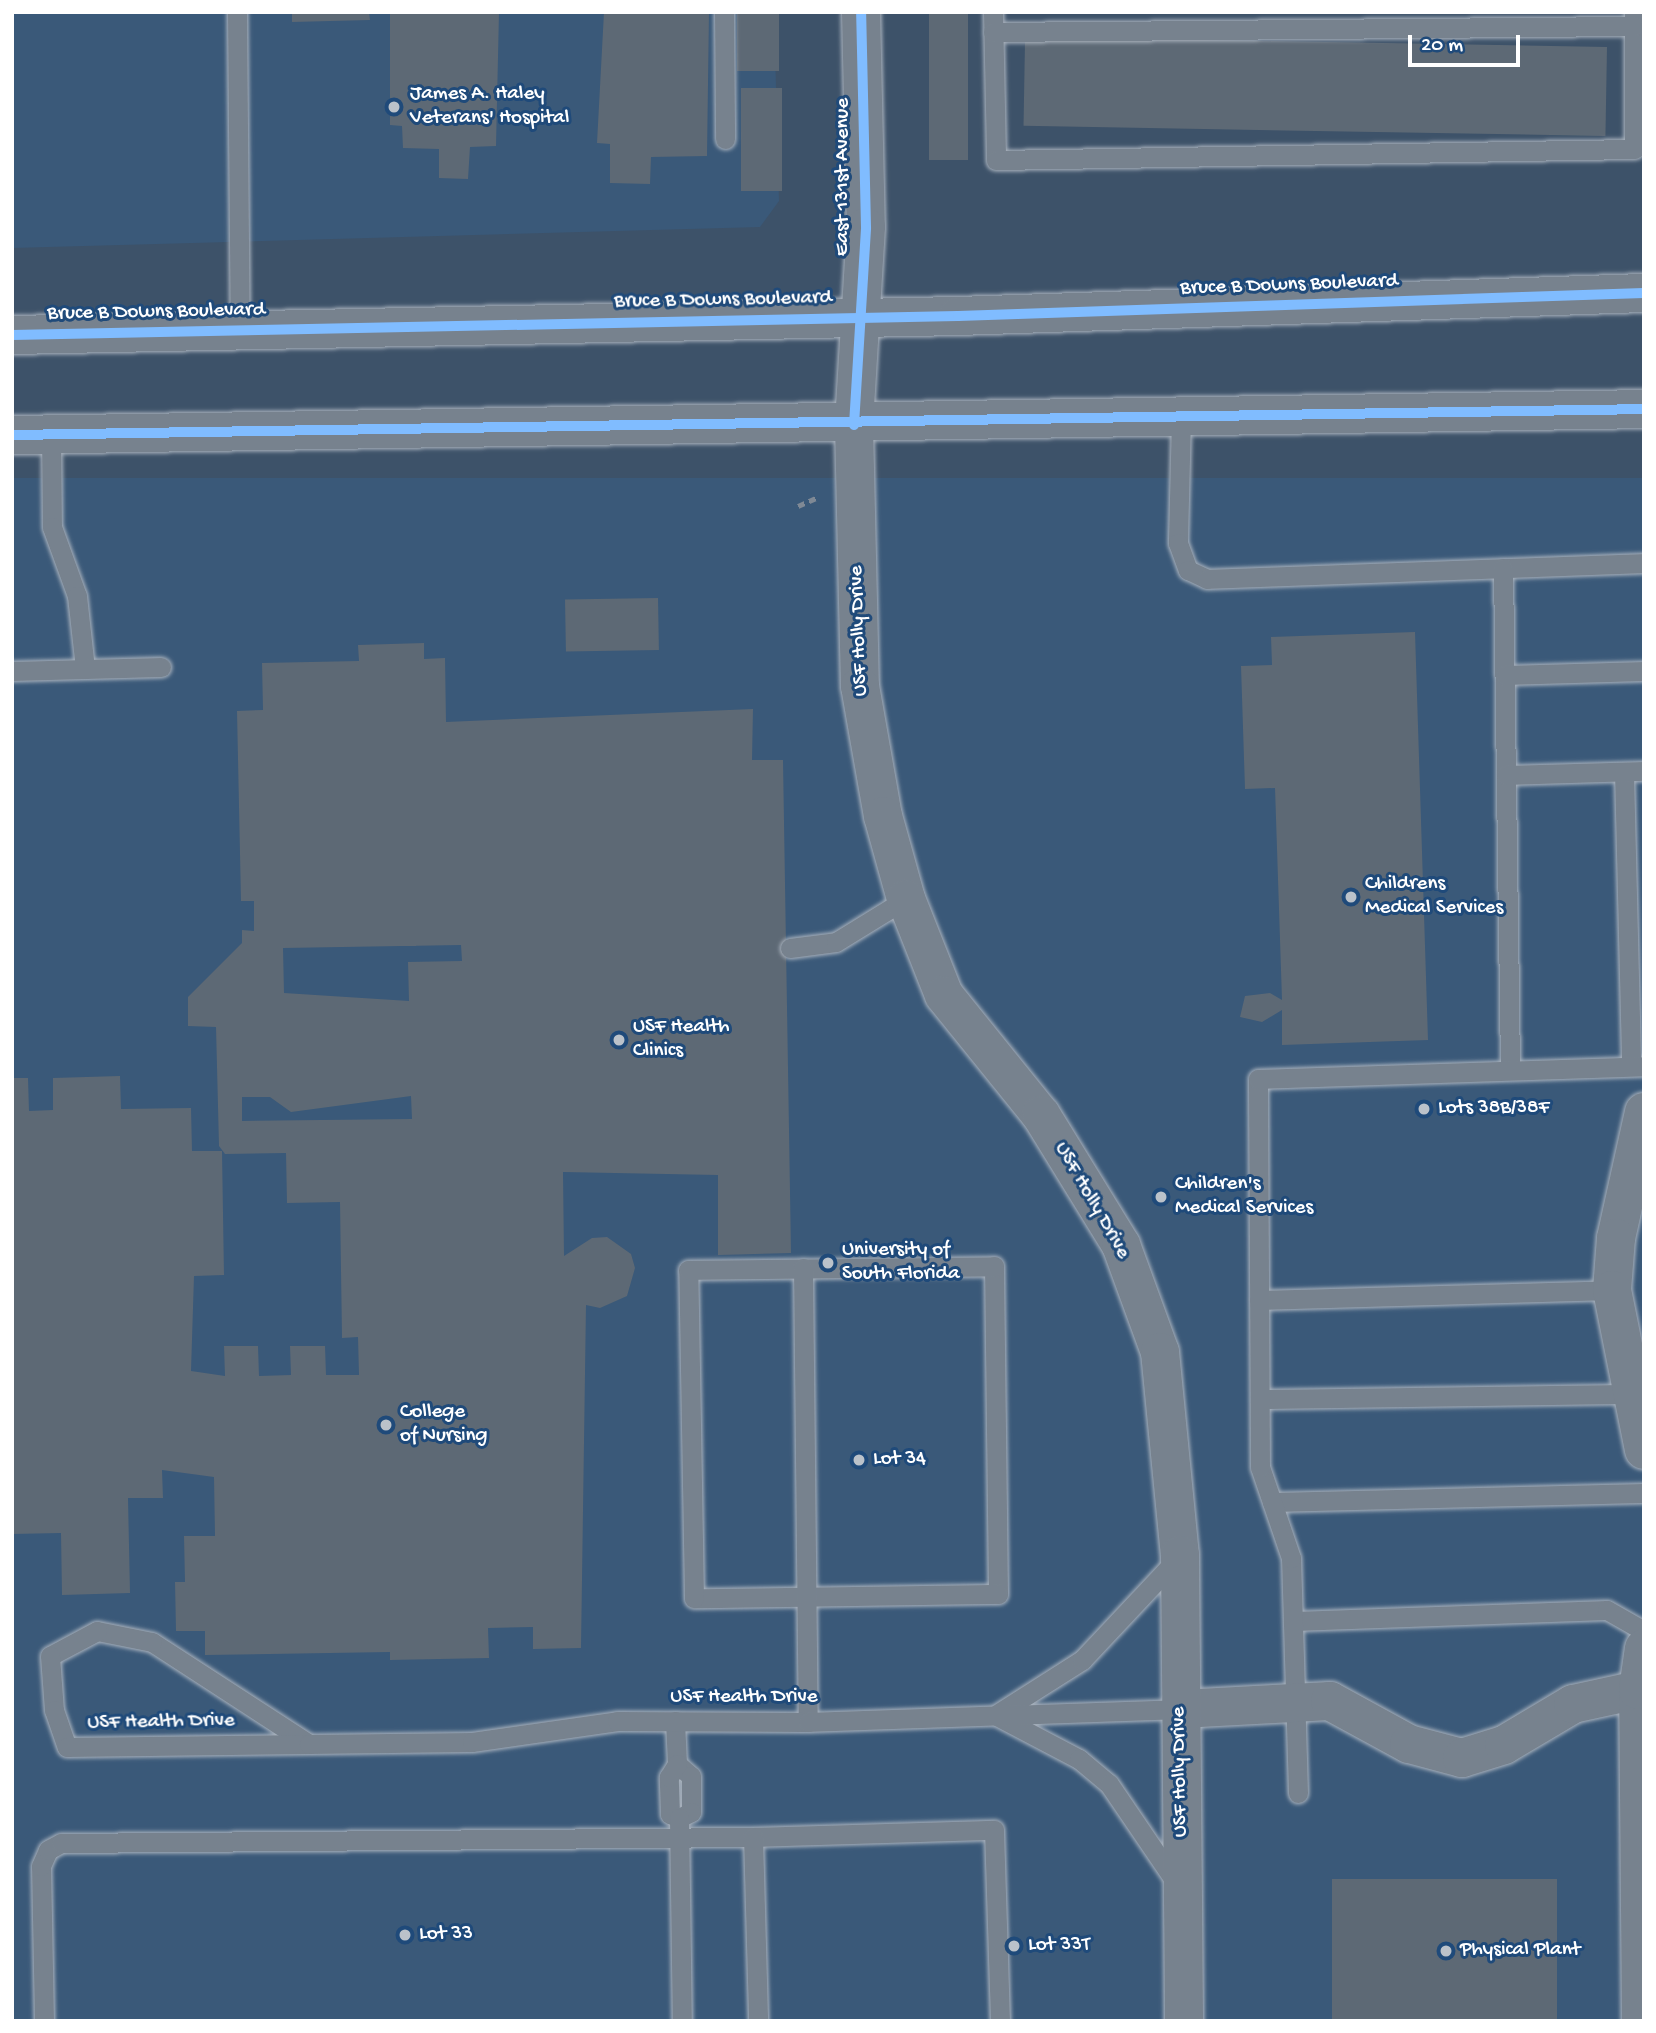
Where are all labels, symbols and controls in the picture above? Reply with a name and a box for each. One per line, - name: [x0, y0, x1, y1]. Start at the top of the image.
- scale bar: [1411, 21, 1523, 65]
- text: 20 m: [1421, 34, 1463, 59]
- place label: James A. Haley Veterans' Hospital: [410, 82, 569, 132]
- marker: James A. Haley Veterans' Hospital: [384, 97, 404, 117]
- street label: East 131st Avenue: [831, 98, 857, 256]
- street label: Bruce B Downs Boulevard: [1180, 270, 1398, 302]
- street label: Bruce B Downs Boulevard: [614, 287, 832, 315]
- street label: Bruce B Downs Boulevard: [47, 299, 265, 327]
- street label: USF Holly Drive: [845, 565, 875, 697]
- place label: Childrens Medical Services: [1365, 872, 1503, 922]
- marker: Childrens Medical Services: [1343, 889, 1359, 905]
- place label: USF Health Clinics: [633, 1015, 730, 1065]
- marker: USF Health Clinics: [611, 1032, 627, 1048]
- place label: Lots 38B/38F: [1438, 1096, 1549, 1122]
- marker: Lots 38B/38F: [1416, 1101, 1432, 1117]
- street label: USF Holly Drive: [1047, 1138, 1135, 1264]
- place label: Children's Medical Services: [1175, 1172, 1313, 1222]
- marker: Children's Medical Services: [1153, 1189, 1169, 1205]
- place label: University of South Florida: [842, 1238, 960, 1288]
- marker: University of South Florida: [820, 1255, 836, 1271]
- place label: College of Nursing: [400, 1400, 488, 1450]
- marker: College of Nursing: [378, 1417, 394, 1433]
- place label: Lot 34: [873, 1447, 926, 1473]
- marker: Lot 34: [851, 1452, 867, 1468]
- street label: USF Health Drive: [670, 1685, 818, 1711]
- street label: USF Holly Drive: [1167, 1706, 1195, 1838]
- street label: USF Health Drive: [87, 1709, 235, 1737]
- place label: Lot 33: [419, 1922, 473, 1948]
- marker: Lot 33: [397, 1927, 413, 1943]
- place label: Lot 33T: [1028, 1933, 1090, 1959]
- marker: Lot 33T: [1006, 1938, 1022, 1954]
- place label: Physical Plant: [1460, 1938, 1580, 1964]
- marker: Physical Plant: [1438, 1943, 1454, 1959]

